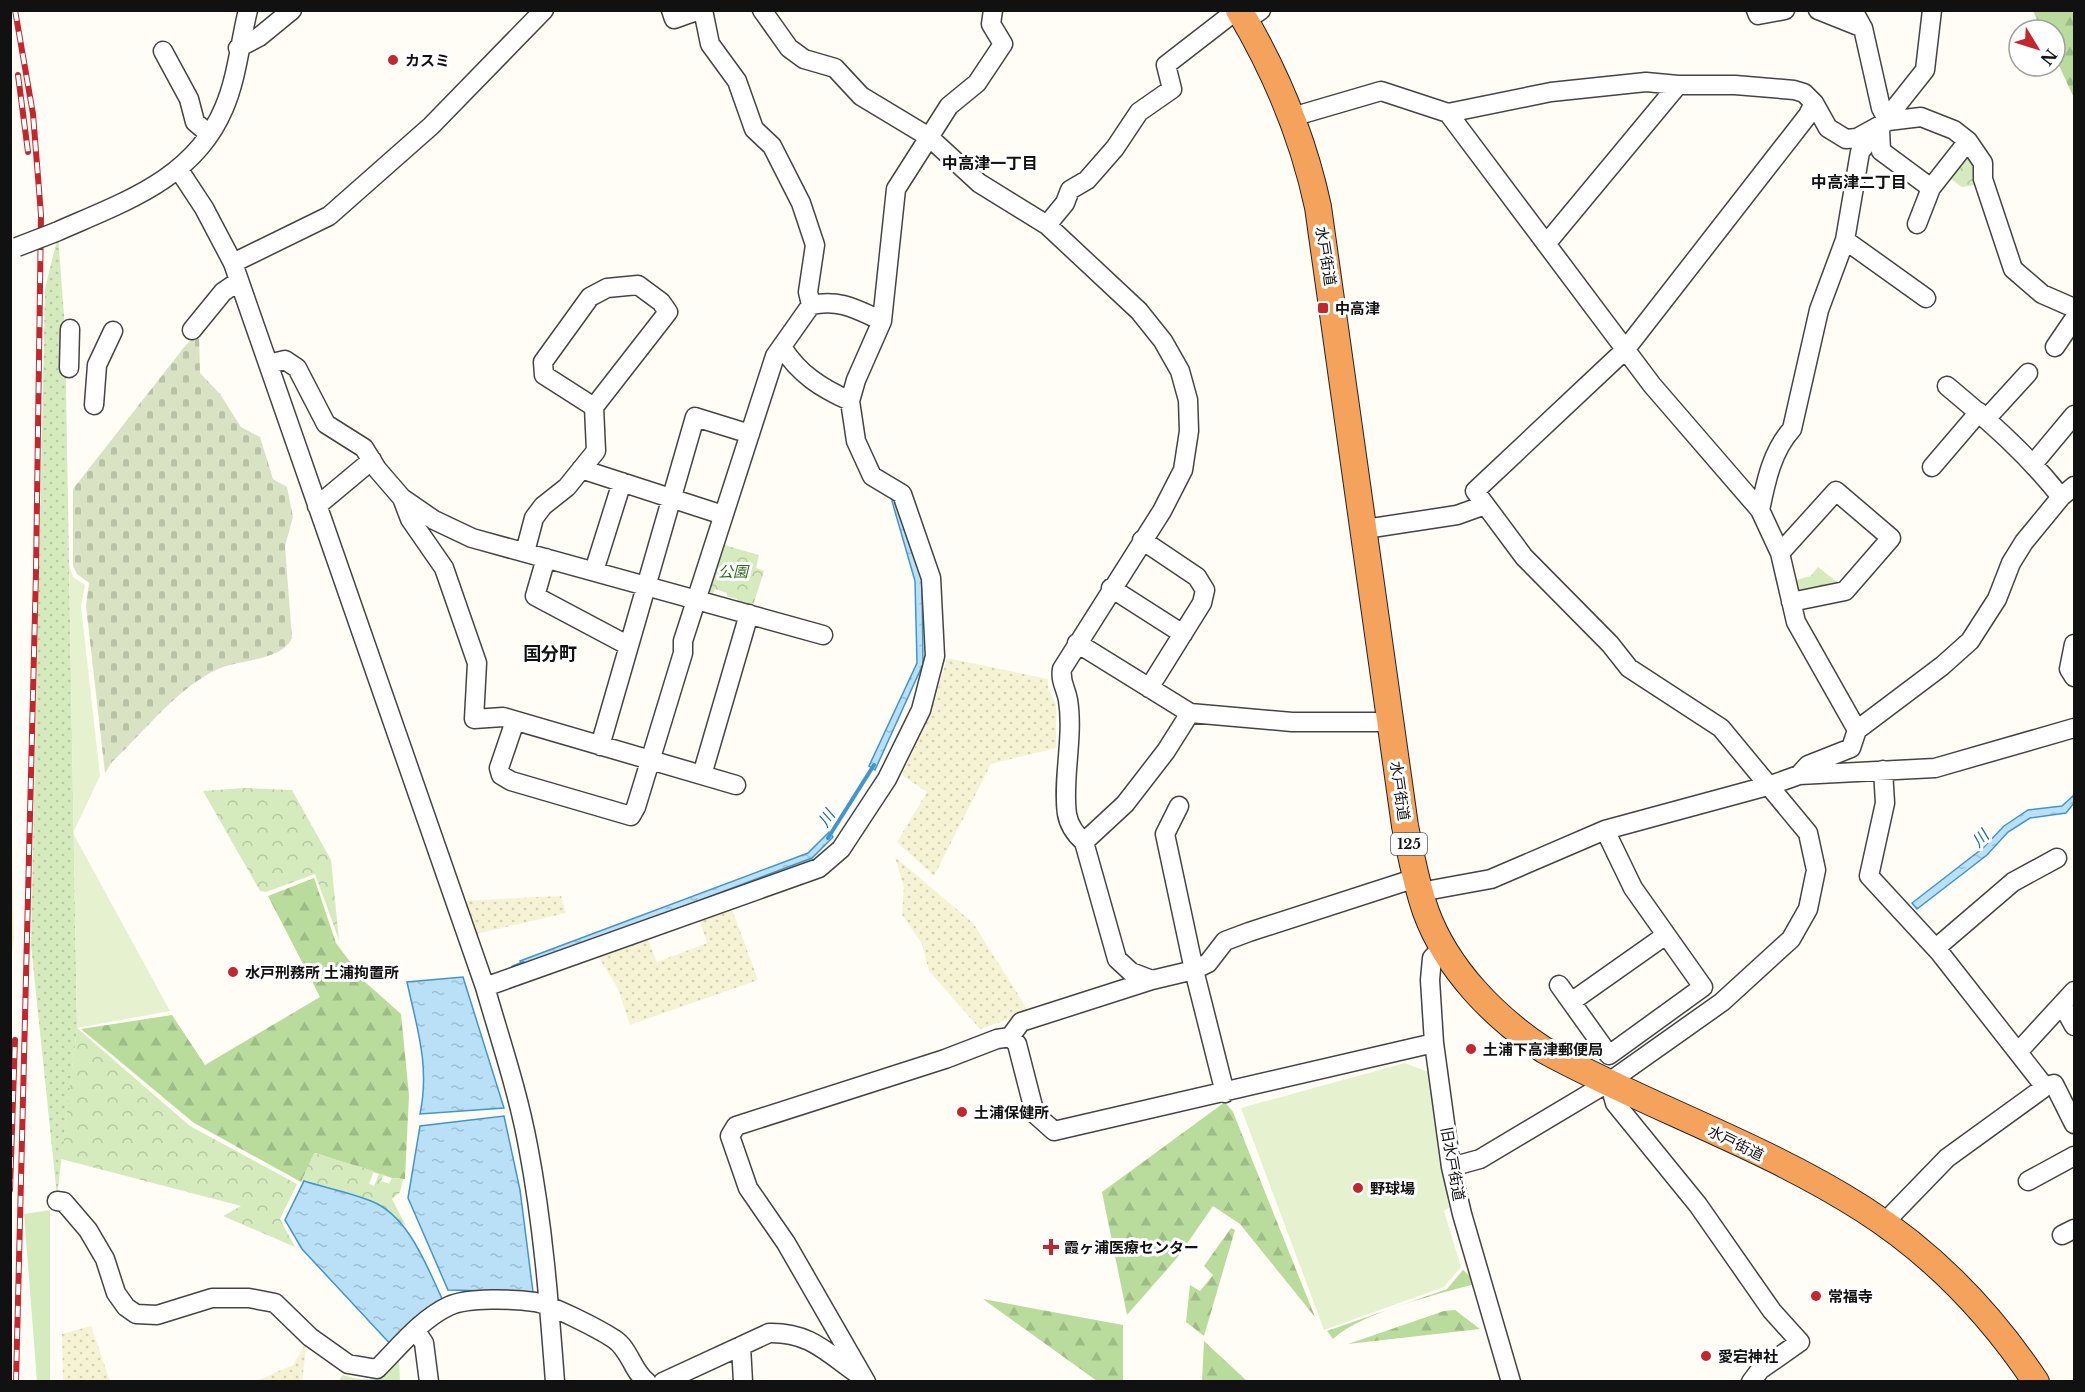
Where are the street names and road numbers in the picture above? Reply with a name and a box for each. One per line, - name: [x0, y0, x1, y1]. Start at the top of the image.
- street label: 水戸街道: [1312, 225, 1340, 287]
- street label: 水戸街道: [1386, 760, 1414, 822]
- road number: 125: [1391, 833, 1427, 855]
- street label: 水戸街道: [1705, 1121, 1767, 1165]
- street label: 旧水戸街道: [1437, 1125, 1469, 1203]

